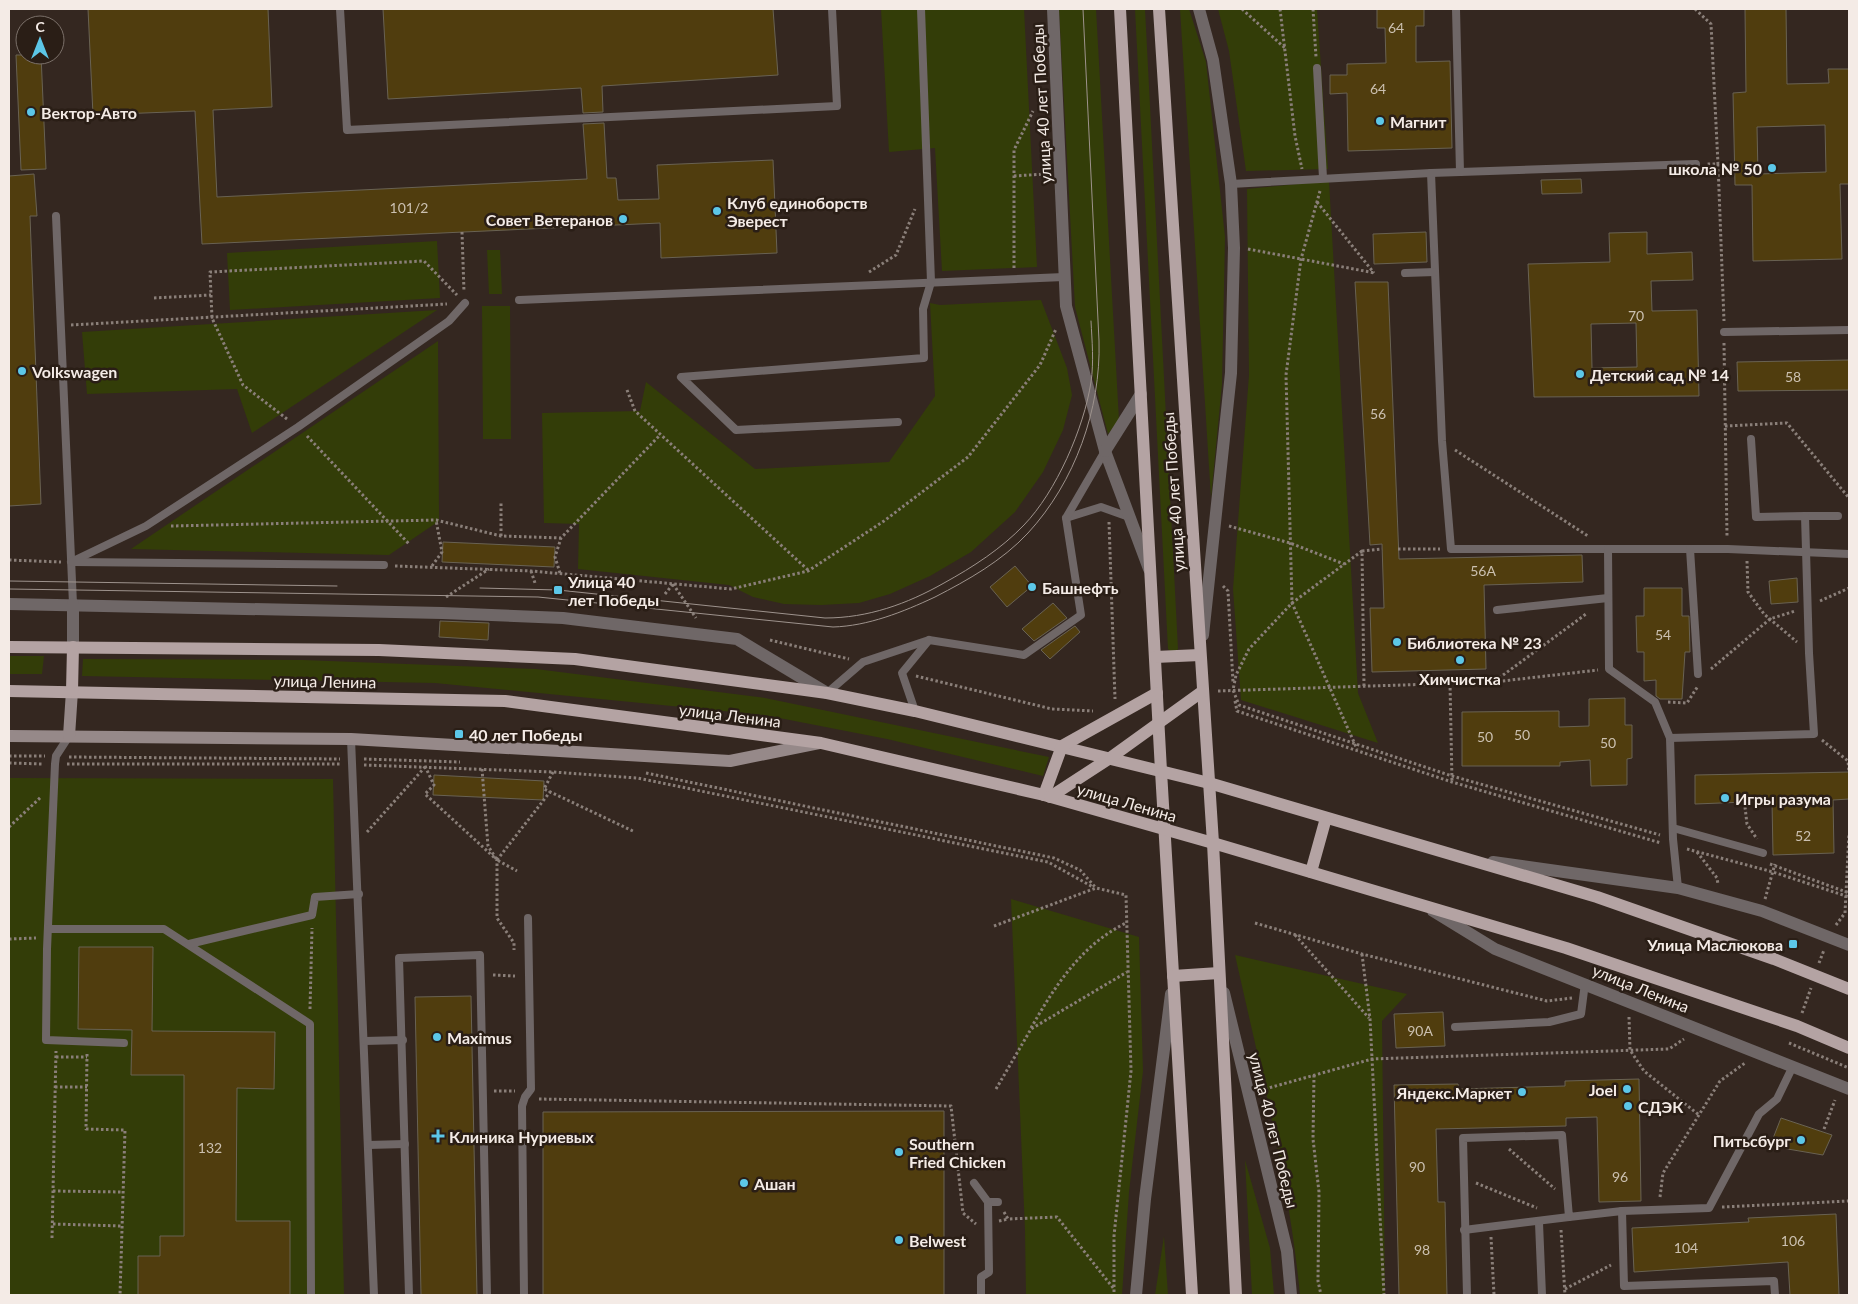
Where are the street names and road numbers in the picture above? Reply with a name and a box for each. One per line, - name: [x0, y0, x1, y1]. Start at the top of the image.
- street label: улица 40 лет Победы: [1027, 24, 1055, 184]
- street label: улица 40 лет Победы: [1158, 411, 1188, 573]
- street label: улица Ленина: [273, 671, 377, 691]
- street label: улица Ленина: [678, 699, 782, 731]
- street label: улица Ленина: [1075, 779, 1179, 825]
- street label: улица Ленина: [1590, 960, 1692, 1016]
- street label: улица 40 лет Победы: [1245, 1050, 1303, 1210]

